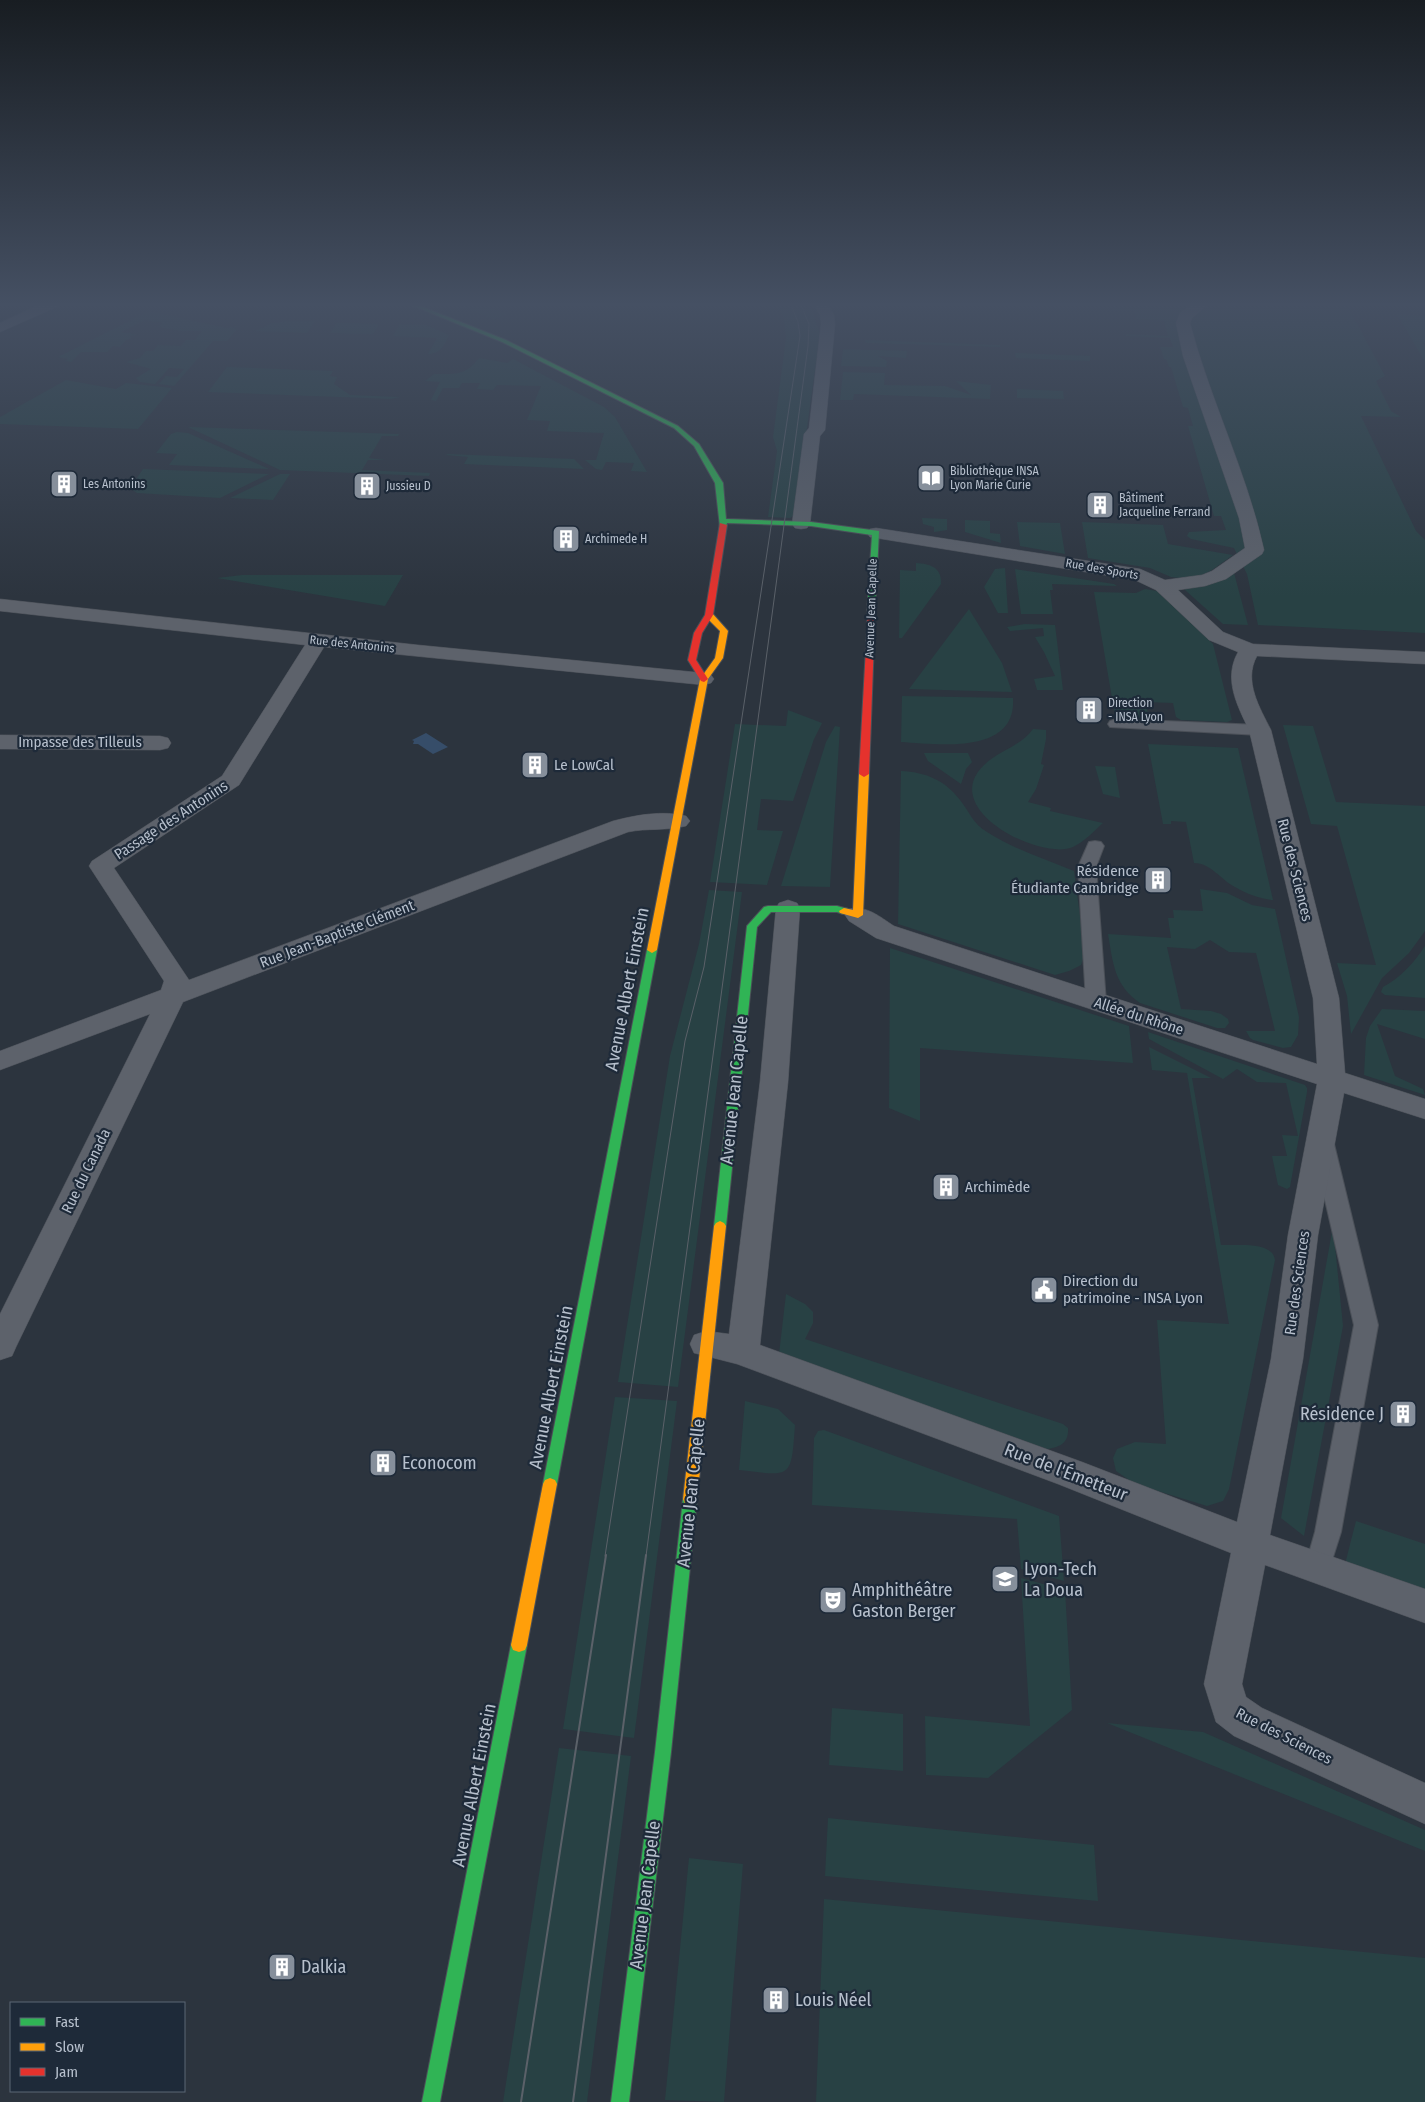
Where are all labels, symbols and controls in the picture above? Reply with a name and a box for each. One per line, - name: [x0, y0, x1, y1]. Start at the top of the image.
- library icon: Bibliothèque INSA Lyon Marie Curie: [916, 463, 946, 493]
- place label: Bibliothèque INSA Lyon Marie Curie: [950, 464, 1039, 492]
- building icon: Les Antonins: [49, 469, 79, 499]
- building icon: Jussieu D: [352, 471, 382, 501]
- place label: Les Antonins: [83, 477, 145, 491]
- place label: Jussieu D: [386, 479, 431, 493]
- building icon: Bâtiment Jacqueline Ferrand: [1085, 490, 1115, 520]
- place label: Bâtiment Jacqueline Ferrand: [1119, 491, 1210, 519]
- building icon: Archimede H: [551, 524, 581, 554]
- place label: Archimede H: [585, 532, 647, 546]
- street label: Rue des Sports: [1064, 556, 1140, 582]
- street label: Avenue Jean Capelle: [862, 558, 880, 658]
- street label: Rue des Antonins: [309, 633, 395, 655]
- building icon: Direction - INSA Lyon: [1074, 695, 1104, 725]
- place label: Direction - INSA Lyon: [1108, 696, 1163, 724]
- street label: Impasse des Tilleuls: [18, 733, 142, 751]
- building icon: Le LowCal: [520, 750, 550, 780]
- place label: Le LowCal: [554, 756, 614, 774]
- street label: Passage des Antonins: [111, 777, 231, 863]
- street label: Rue des Sciences: [1274, 817, 1316, 923]
- place label: Résidence Étudiante Cambridge: [1011, 862, 1139, 897]
- building icon: Résidence Étudiante Cambridge: [1143, 865, 1173, 895]
- street label: Rue Jean-Baptiste Clément: [257, 896, 417, 972]
- street label: Avenue Albert Einstein: [600, 905, 654, 1073]
- street label: Allée du Rhône: [1092, 993, 1186, 1039]
- street label: Avenue Jean Capelle: [715, 1015, 753, 1165]
- street label: Rue du Canada: [58, 1126, 114, 1216]
- building icon: Archimède: [931, 1172, 961, 1202]
- place label: Archimède: [965, 1178, 1030, 1196]
- street label: Rue des Sciences: [1281, 1230, 1313, 1336]
- place label: Direction du patrimoine - INSA Lyon: [1063, 1272, 1203, 1307]
- public building icon: Direction du patrimoine - INSA Lyon: [1029, 1275, 1059, 1305]
- street label: Avenue Albert Einstein: [524, 1303, 578, 1471]
- building icon: Résidence J: [1388, 1399, 1418, 1429]
- place label: Résidence J: [1300, 1403, 1384, 1425]
- street label: Avenue Jean Capelle: [672, 1418, 710, 1568]
- street label: Rue de l'Émetteur: [1001, 1437, 1132, 1506]
- building icon: Econocom: [368, 1448, 398, 1478]
- place label: Econocom: [402, 1452, 477, 1474]
- place label: Lyon-Tech La Doua: [1024, 1558, 1097, 1601]
- school or university icon: Lyon-Tech La Doua: [990, 1564, 1020, 1594]
- place label: Amphithéâtre Gaston Berger: [852, 1579, 956, 1622]
- theatre icon: Amphithéâtre Gaston Berger: [818, 1585, 848, 1615]
- street label: Avenue Albert Einstein: [447, 1701, 501, 1869]
- street label: Rue des Sciences: [1233, 1704, 1335, 1768]
- street label: Avenue Jean Capelle: [625, 1820, 665, 1970]
- building icon: Dalkia: [267, 1952, 297, 1982]
- place label: Dalkia: [301, 1956, 347, 1978]
- building icon: Louis Néel: [761, 1985, 791, 2015]
- place label: Louis Néel: [795, 1989, 872, 2011]
- legend: [10, 2002, 185, 2092]
- text: Fast: [55, 2013, 79, 2031]
- text: Slow: [55, 2038, 84, 2056]
- text: Jam: [55, 2063, 78, 2081]

